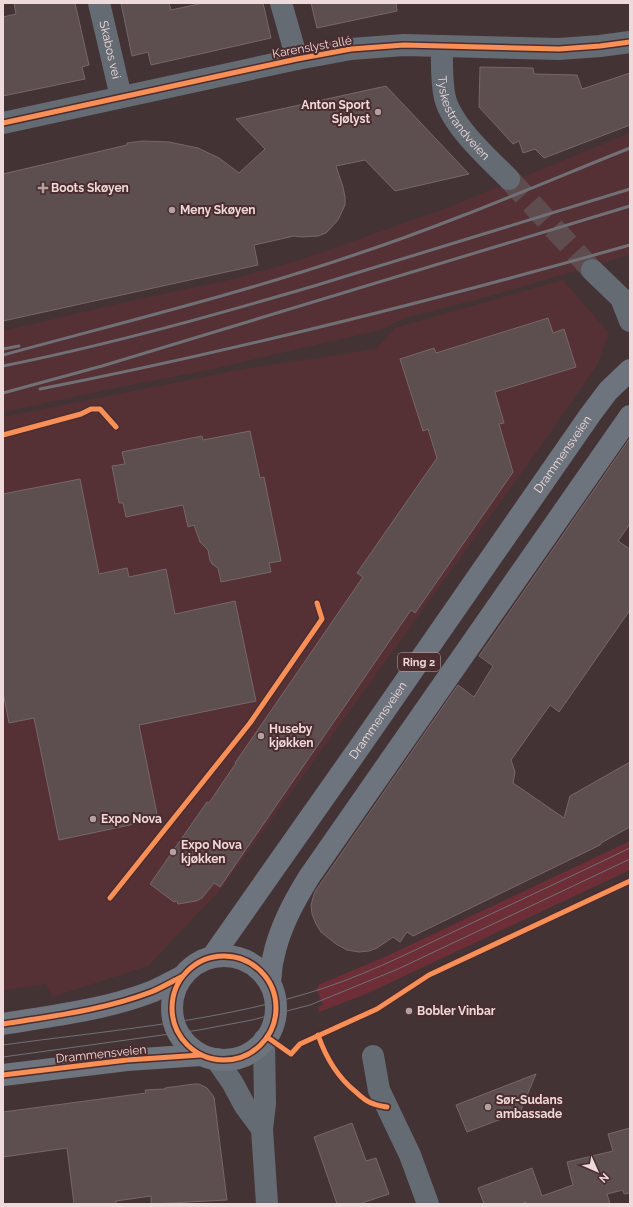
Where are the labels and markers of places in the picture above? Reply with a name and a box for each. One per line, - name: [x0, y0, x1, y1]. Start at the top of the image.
- place label: Anton Sport Sjølyst: [301, 98, 370, 126]
- marker: Anton Sport Sjølyst: [373, 107, 383, 117]
- place label: Boots Skøyen: [51, 181, 129, 195]
- marker: Boots Skøyen: [38, 183, 48, 193]
- place label: Meny Skøyen: [180, 203, 256, 217]
- marker: Meny Skøyen: [167, 205, 177, 215]
- place label: Huseby kjøkken: [269, 722, 314, 750]
- marker: Huseby kjøkken: [256, 731, 266, 741]
- place label: Expo Nova: [101, 812, 162, 826]
- marker: Expo Nova: [88, 814, 98, 824]
- place label: Expo Nova kjøkken: [181, 838, 242, 866]
- marker: Expo Nova kjøkken: [168, 847, 178, 857]
- place label: Bobler Vinbar: [417, 1004, 496, 1018]
- marker: Bobler Vinbar: [404, 1006, 414, 1016]
- place label: Sør-Sudans ambassade: [496, 1093, 563, 1121]
- marker: Sør-Sudans ambassade: [483, 1102, 493, 1112]

